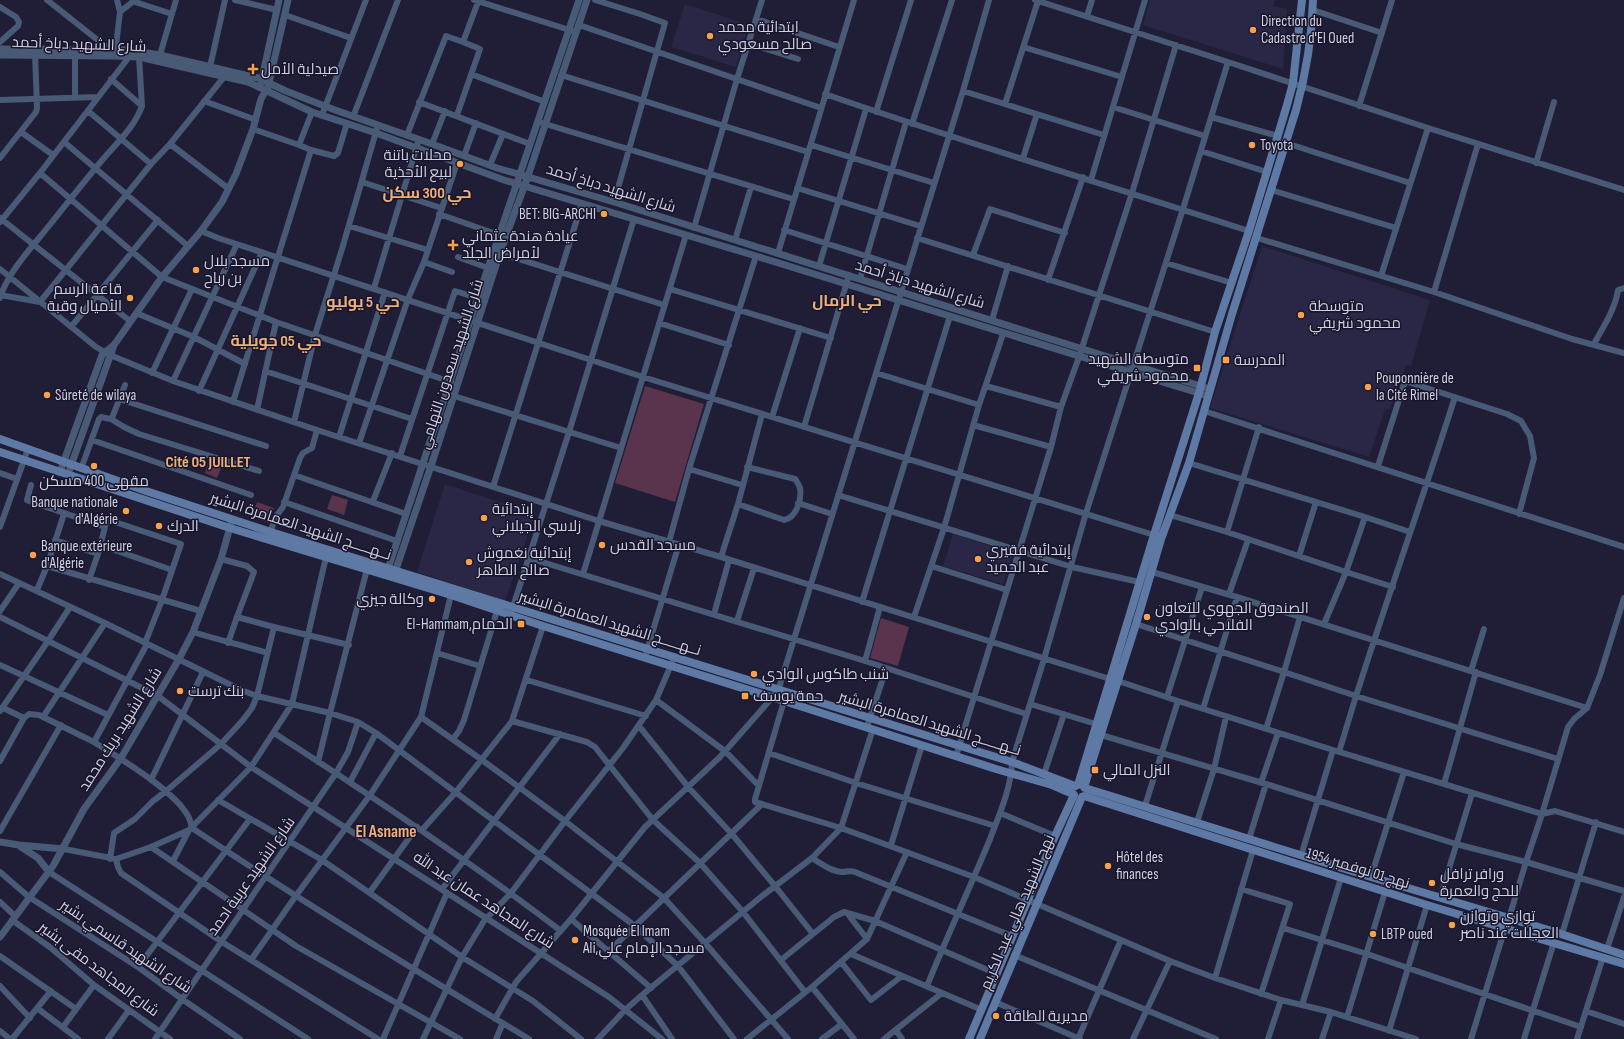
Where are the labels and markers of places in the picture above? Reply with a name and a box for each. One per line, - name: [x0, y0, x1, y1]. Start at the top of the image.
- place label: Direction du Cadastre d'El Oued: [1261, 12, 1354, 48]
- place label: ابتدائية محمد صالح مسعودي: [718, 18, 812, 56]
- marker: Direction du Cadastre d'El Oued: [1248, 25, 1258, 35]
- marker: ابتدائية محمد صالح مسعودي: [705, 31, 715, 41]
- place label: صيدلية الأمل: [261, 60, 339, 79]
- marker: صيدلية الأمل: [248, 64, 258, 74]
- place label: Toyota: [1260, 136, 1294, 155]
- marker: Toyota: [1247, 140, 1257, 150]
- place label: محلات باتنة لبيع الأحذية: [384, 146, 452, 183]
- marker: محلات باتنة لبيع الأحذية: [455, 159, 465, 169]
- place label: BET: BIG-ARCHI: [519, 205, 596, 224]
- marker: BET: BIG-ARCHI: [599, 209, 609, 219]
- place label: عيادة هندة عثماني لأمراض الجلد: [462, 227, 579, 263]
- marker: عيادة هندة عثماني لأمراض الجلد: [447, 239, 459, 251]
- place label: مسجد بلال بن رباح: [204, 252, 270, 289]
- marker: مسجد بلال بن رباح: [191, 265, 201, 275]
- place label: قاعة الرسم الأميال وقبة: [47, 280, 122, 316]
- marker: قاعة الرسم الأميال وقبة: [125, 293, 135, 303]
- place label: متوسطة محمود شريفي: [1309, 297, 1401, 335]
- marker: متوسطة محمود شريفي: [1296, 310, 1306, 320]
- place label: متوسطة الشهيد محمود شريفي: [1088, 350, 1189, 388]
- place label: المدرسة: [1234, 351, 1285, 370]
- marker: المدرسة: [1221, 355, 1231, 365]
- marker: متوسطة الشهيد محمود شريفي: [1192, 363, 1202, 373]
- place label: Pouponnière de la Cité Rimel: [1376, 369, 1454, 405]
- marker: Pouponnière de la Cité Rimel: [1363, 382, 1373, 392]
- place label: Sûreté de wilaya: [55, 386, 137, 405]
- marker: Sûreté de wilaya: [42, 390, 52, 400]
- marker: مقهى 400 مسكن: [89, 461, 99, 471]
- place label: مقهى 400 مسكن: [39, 472, 149, 491]
- place label: Banque nationale d'Algérie: [31, 493, 118, 529]
- place label: إبتدائية زلاسي الجيلاني: [492, 500, 581, 538]
- marker: Banque nationale d'Algérie: [121, 506, 131, 516]
- marker: إبتدائية زلاسي الجيلاني: [479, 513, 489, 523]
- place label: الدرك: [167, 517, 199, 536]
- marker: الدرك: [154, 521, 164, 531]
- place label: مسجد القدس: [610, 536, 696, 555]
- place label: Banque extérieure d'Algérie: [41, 537, 132, 573]
- marker: مسجد القدس: [597, 540, 607, 550]
- place label: إبتدائية فقيري عبد الحميد: [986, 541, 1071, 577]
- place label: إبتدائية نغموش صالح الطاهر: [476, 544, 572, 581]
- marker: Banque extérieure d'Algérie: [28, 550, 38, 560]
- marker: إبتدائية فقيري عبد الحميد: [973, 554, 983, 564]
- marker: إبتدائية نغموش صالح الطاهر: [464, 557, 474, 567]
- place label: وكالة جيزي: [356, 590, 424, 611]
- marker: وكالة جيزي: [427, 594, 437, 604]
- place label: الصندوق الجهوي للتعاون الفلاحي بالوادي: [1155, 599, 1309, 637]
- marker: الصندوق الجهوي للتعاون الفلاحي بالوادي: [1142, 612, 1152, 622]
- place label: El-Hammam,الحمام: [406, 615, 513, 634]
- marker: El-Hammam,الحمام: [516, 619, 526, 629]
- place label: شنب طاكوس الوادي: [762, 665, 889, 686]
- marker: شنب طاكوس الوادي: [749, 669, 759, 679]
- place label: بنك ترست: [188, 682, 244, 701]
- marker: بنك ترست: [175, 686, 185, 696]
- place label: حمة يوسف: [753, 687, 823, 706]
- marker: حمة يوسف: [740, 691, 750, 701]
- place label: النزل المالي: [1103, 761, 1170, 782]
- marker: النزل المالي: [1090, 765, 1100, 775]
- place label: Hôtel des finances: [1116, 848, 1163, 884]
- marker: Hôtel des finances: [1103, 861, 1113, 871]
- place label: ورافر ترافل للحج والعمرة: [1440, 865, 1519, 902]
- marker: ورافر ترافل للحج والعمرة: [1427, 878, 1437, 888]
- place label: توازي وتوازن العجللت عند ناصر: [1459, 907, 1559, 943]
- marker: توازي وتوازن العجللت عند ناصر: [1447, 920, 1457, 930]
- place label: Mosquée El Imam Ali,مسجد الإمام علي: [582, 922, 705, 960]
- place label: LBTP oued: [1381, 925, 1433, 944]
- marker: LBTP oued: [1368, 929, 1378, 939]
- marker: Mosquée El Imam Ali,مسجد الإمام علي: [570, 935, 580, 945]
- place label: مديرية الطاقة: [1004, 1007, 1088, 1026]
- marker: مديرية الطاقة: [991, 1011, 1001, 1021]

